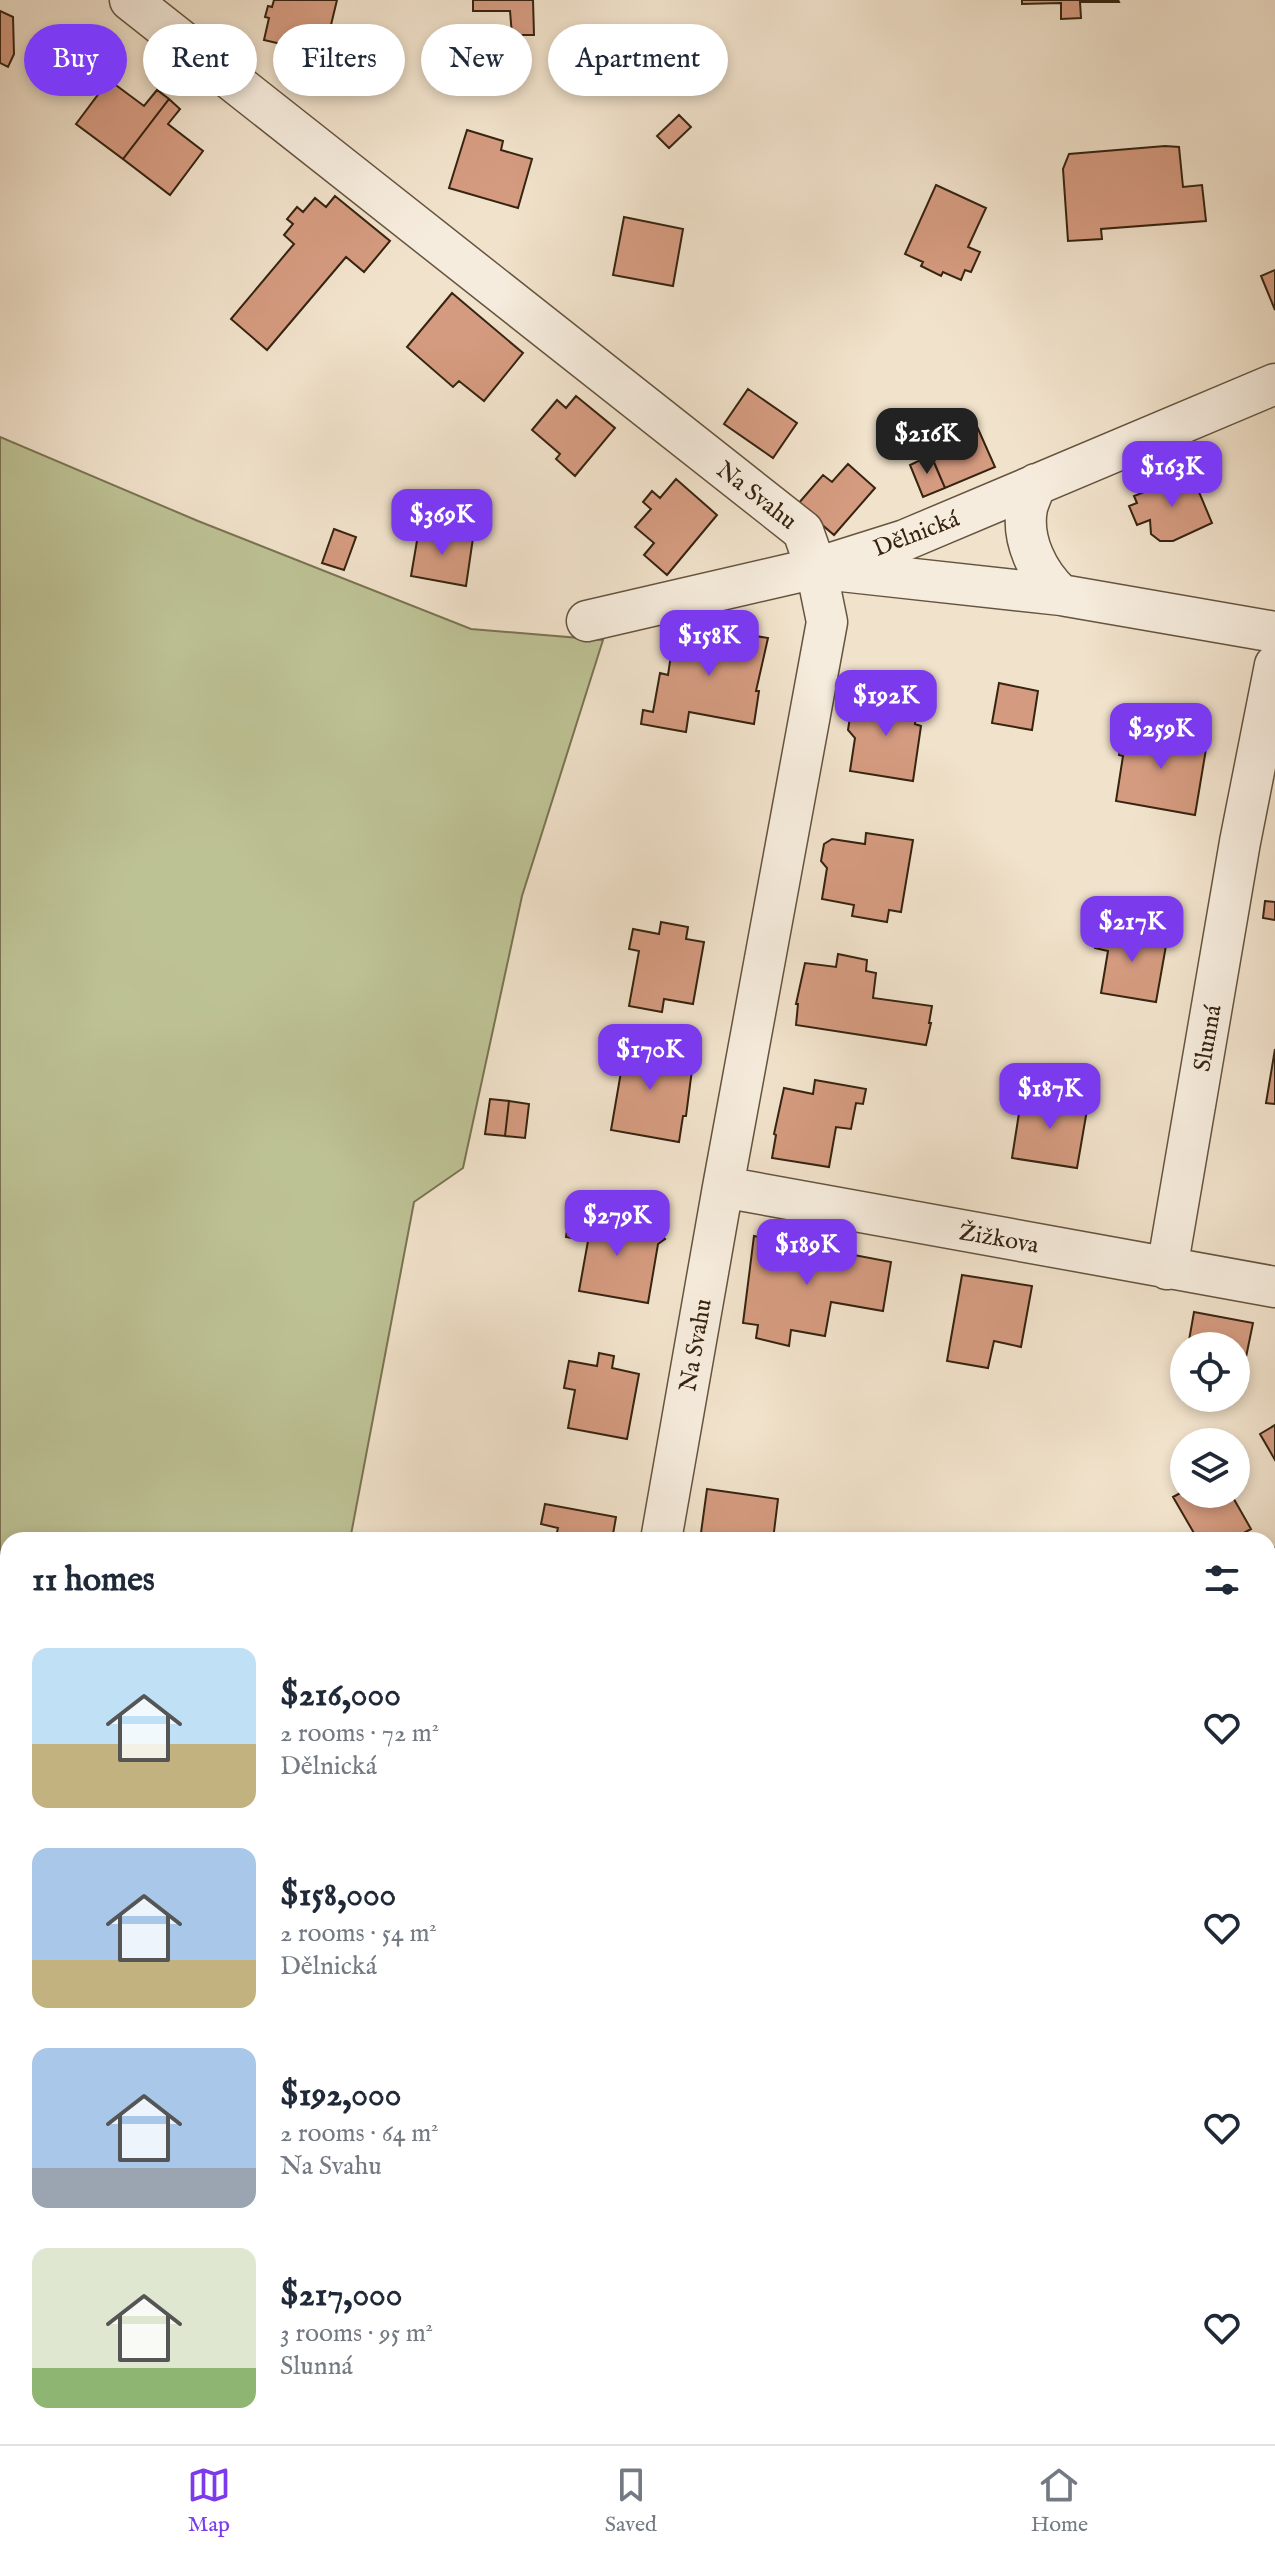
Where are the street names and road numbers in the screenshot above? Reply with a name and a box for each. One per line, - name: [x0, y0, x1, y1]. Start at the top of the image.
- street label: Na Svahu: [710, 455, 803, 537]
- street label: Dělnická: [869, 504, 964, 565]
- street label: Slunná: [1187, 1002, 1230, 1074]
- street label: Žižkova: [956, 1217, 1042, 1262]
- street label: Na Svahu: [673, 1296, 720, 1394]

